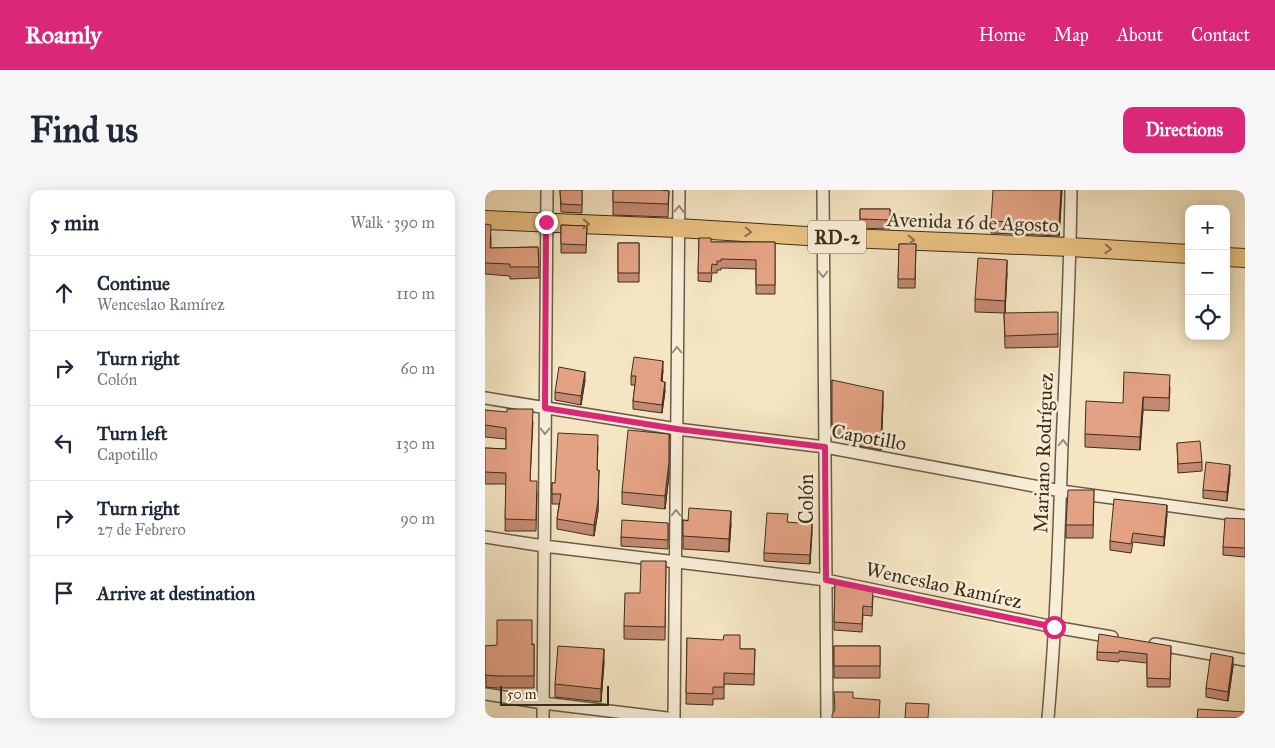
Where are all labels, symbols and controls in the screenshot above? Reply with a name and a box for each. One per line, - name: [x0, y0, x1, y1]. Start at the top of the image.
- text: Roamly: [25, 20, 102, 50]
- text: Home: [979, 24, 1026, 46]
- text: Map: [1054, 24, 1089, 46]
- text: About: [1117, 24, 1163, 46]
- text: Contact: [1191, 24, 1250, 46]
- button: Directions: [1123, 107, 1245, 153]
- text: Find us: [30, 109, 138, 152]
- one-way arrow: [674, 205, 684, 212]
- map controls: [1185, 205, 1230, 340]
- button: +: [1185, 205, 1230, 250]
- street label: Avenida 16 de Agosto: [886, 207, 1059, 238]
- text: 5 min: [50, 210, 99, 236]
- route end: [535, 211, 558, 234]
- text: Walk · 390 m: [350, 213, 435, 232]
- one-way arrow: [582, 218, 590, 229]
- road number: RD-2: [808, 221, 866, 254]
- one-way arrow: [745, 227, 753, 238]
- one-way arrow: [907, 235, 915, 246]
- one-way arrow: [1104, 244, 1112, 255]
- button: −: [1185, 250, 1230, 295]
- one-way arrow: [818, 270, 828, 278]
- text: Continue: [97, 272, 170, 295]
- icon: ahead: [50, 279, 78, 307]
- text: 110 m: [396, 284, 435, 303]
- text: Wenceslao Ramírez: [97, 295, 225, 314]
- button: locate: [1185, 295, 1230, 340]
- one-way arrow: [672, 346, 682, 354]
- text: Turn right: [97, 347, 180, 370]
- icon: right: [50, 354, 78, 382]
- text: 60 m: [401, 359, 435, 378]
- text: Colón: [97, 370, 137, 389]
- street label: Mariano Rodríguez: [1028, 372, 1059, 534]
- street label: Capotillo: [830, 419, 908, 455]
- text: Turn left: [97, 422, 167, 445]
- one-way arrow: [540, 428, 550, 435]
- icon: left: [50, 429, 78, 457]
- text: 130 m: [396, 434, 435, 453]
- one-way arrow: [1057, 438, 1068, 446]
- text: Capotillo: [97, 445, 158, 464]
- street label: Colón: [794, 474, 818, 524]
- text: Turn right: [97, 497, 180, 520]
- icon: right: [50, 504, 78, 532]
- text: 90 m: [400, 509, 435, 528]
- one-way arrow: [671, 509, 681, 516]
- text: 27 de Febrero: [97, 520, 186, 539]
- street label: Wenceslao Ramírez: [863, 557, 1025, 613]
- icon: arrive: [50, 579, 78, 607]
- text: Arrive at destination: [97, 582, 255, 605]
- route start: [1043, 616, 1066, 639]
- scale bar: [500, 683, 609, 706]
- text: 50 m: [507, 686, 536, 703]

